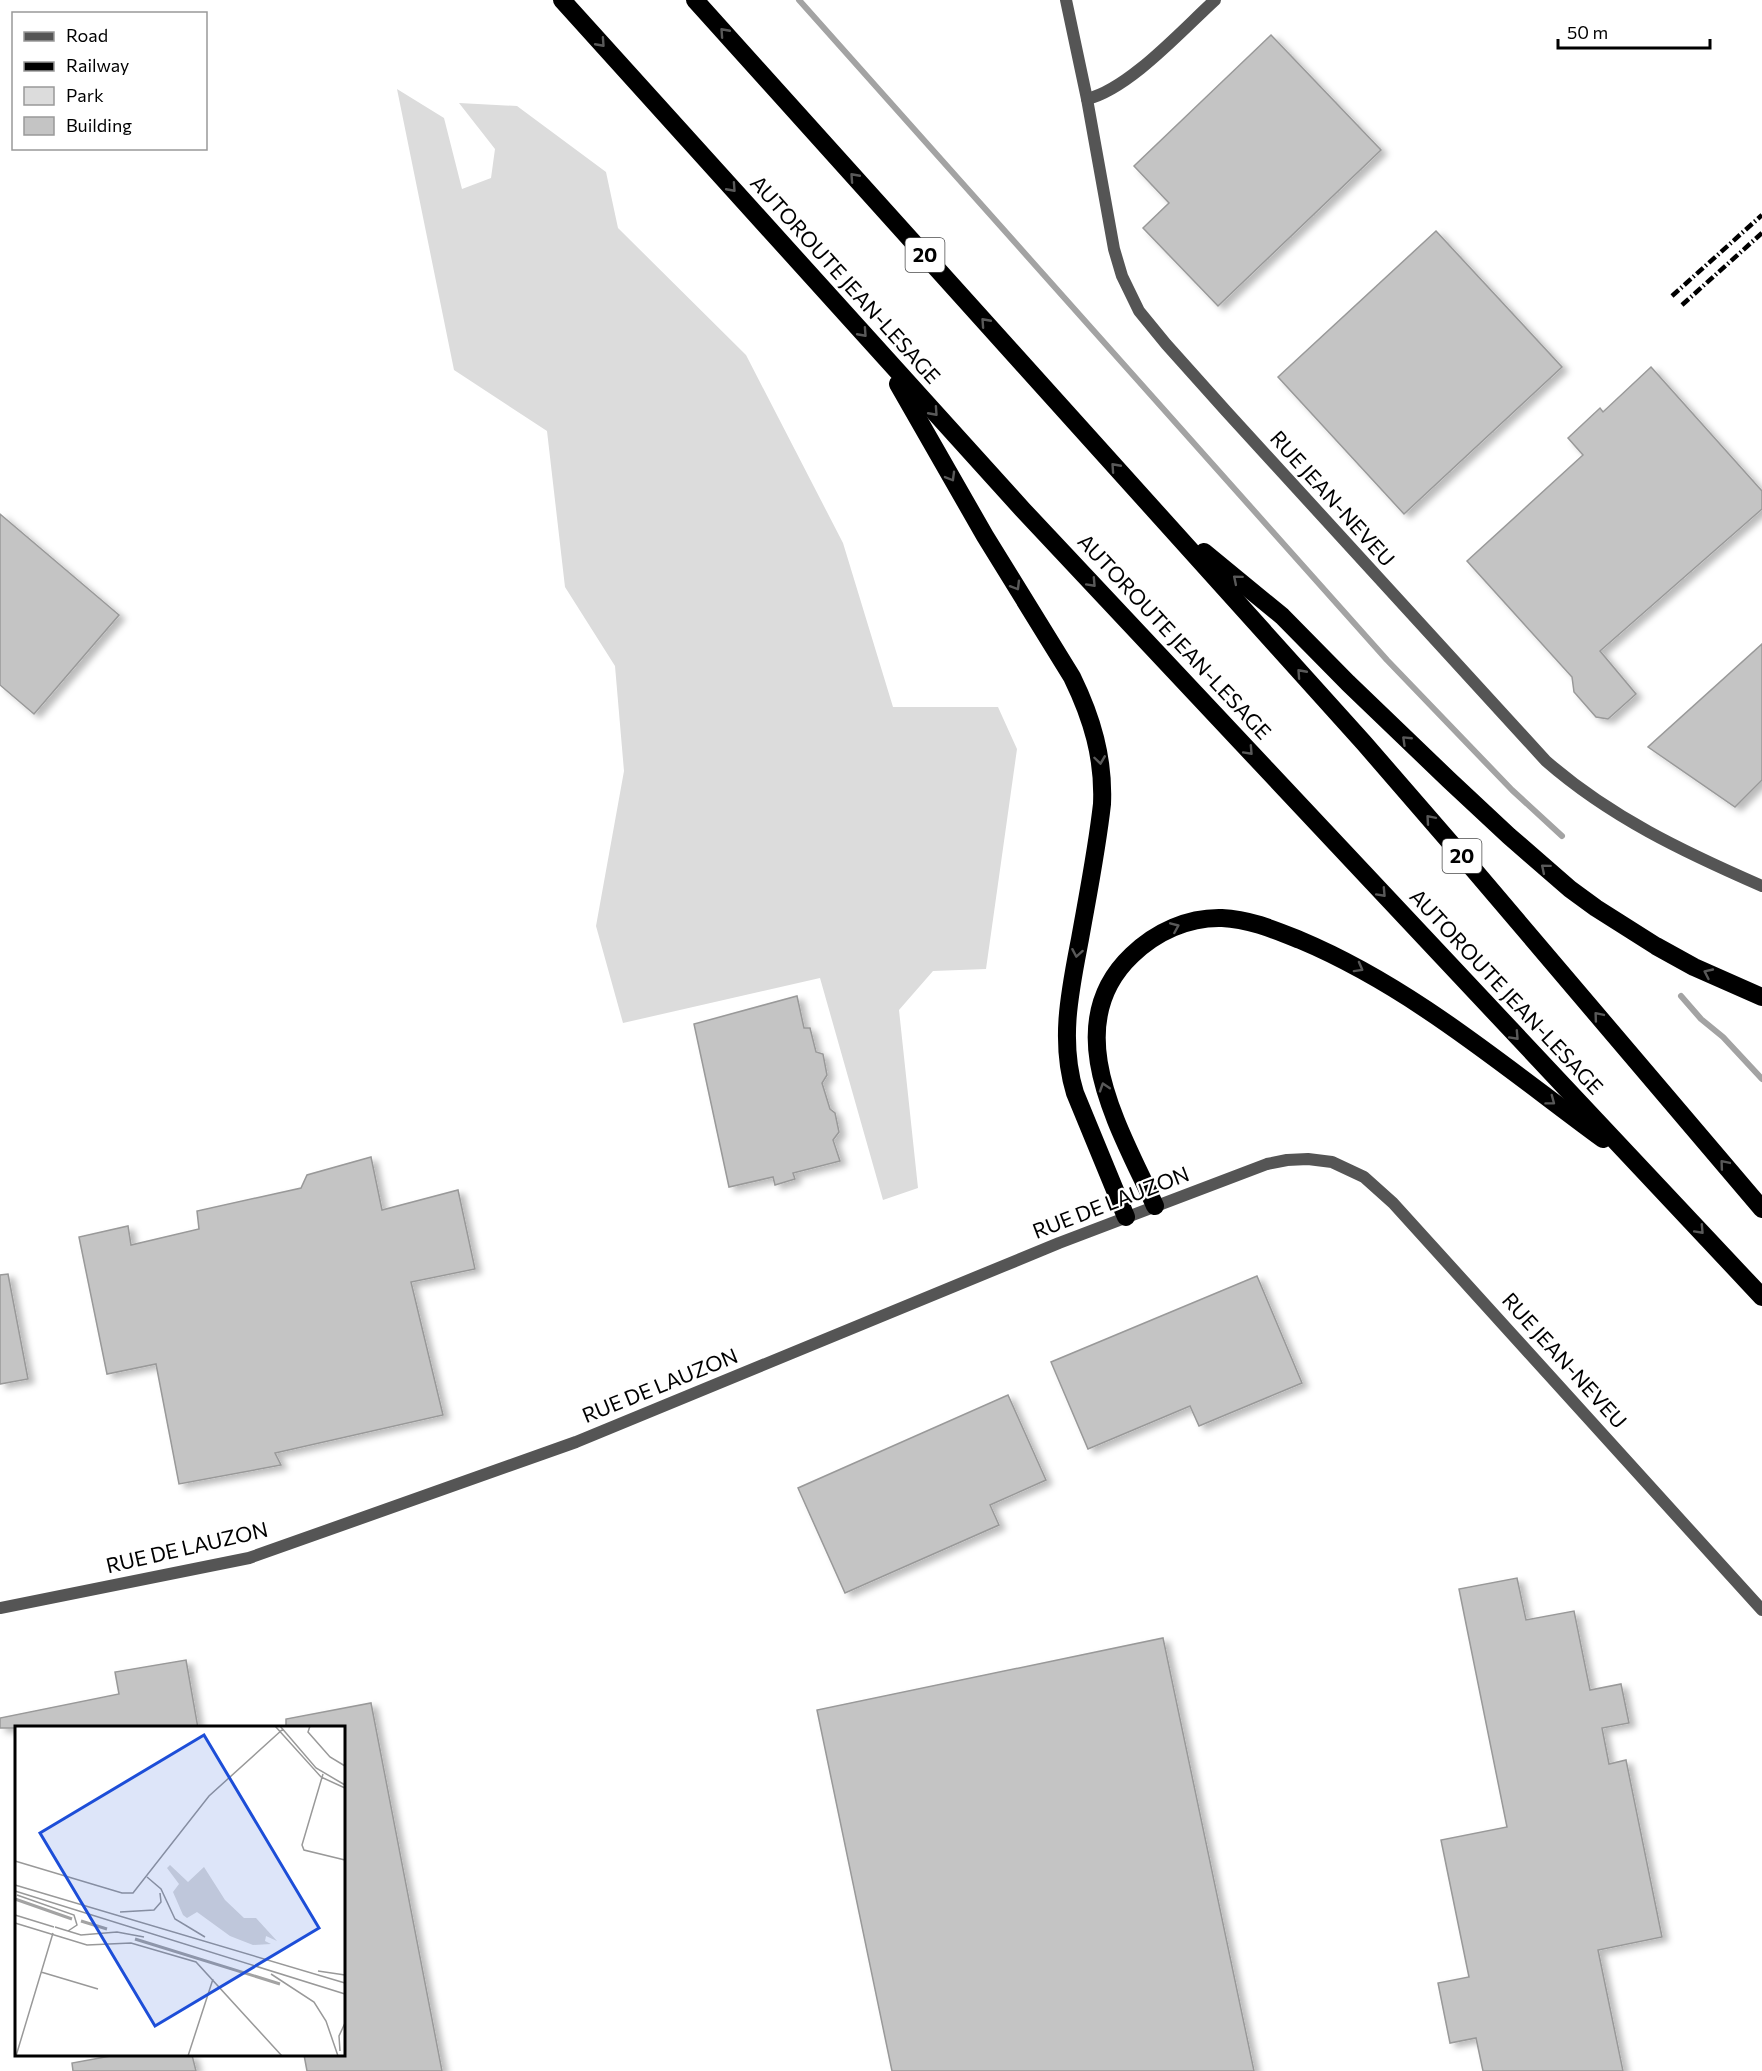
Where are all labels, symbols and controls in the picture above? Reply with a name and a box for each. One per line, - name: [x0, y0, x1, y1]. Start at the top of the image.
- legend: [12, 12, 207, 150]
- scale bar: [1558, 12, 1710, 50]
- text: 50 m: [1567, 21, 1608, 43]
- text: Road: [66, 24, 108, 46]
- one-way arrow: [720, 29, 731, 39]
- one-way arrow: [594, 37, 605, 47]
- text: Railway: [66, 54, 129, 76]
- text: Park: [66, 84, 104, 106]
- text: Building: [66, 114, 132, 136]
- street label: AUTOROUTE JEAN-LESAGE: [746, 170, 946, 388]
- one-way arrow: [850, 173, 861, 184]
- one-way arrow: [725, 182, 736, 192]
- road number: 20: [906, 238, 944, 272]
- one-way arrow: [981, 318, 992, 329]
- one-way arrow: [855, 326, 866, 337]
- one-way arrow: [927, 406, 938, 416]
- street label: RUE JEAN-NEVEU: [1266, 425, 1401, 571]
- one-way arrow: [1111, 463, 1122, 474]
- one-way arrow: [944, 471, 956, 481]
- street label: AUTOROUTE JEAN-LESAGE: [1073, 528, 1277, 744]
- one-way arrow: [1084, 575, 1095, 586]
- one-way arrow: [1233, 575, 1244, 586]
- one-way arrow: [1009, 580, 1021, 590]
- one-way arrow: [1297, 669, 1308, 680]
- one-way arrow: [1403, 736, 1413, 747]
- one-way arrow: [1242, 744, 1253, 755]
- one-way arrow: [1094, 755, 1106, 764]
- one-way arrow: [1426, 816, 1437, 826]
- road number: 20: [1442, 839, 1482, 873]
- one-way arrow: [1541, 864, 1552, 875]
- street label: AUTOROUTE JEAN-LESAGE: [1405, 883, 1609, 1099]
- one-way arrow: [1375, 886, 1386, 897]
- one-way arrow: [1168, 922, 1179, 934]
- one-way arrow: [1071, 947, 1084, 957]
- one-way arrow: [1352, 961, 1363, 972]
- one-way arrow: [1704, 969, 1715, 981]
- one-way arrow: [1594, 1011, 1605, 1022]
- one-way arrow: [1508, 1029, 1519, 1040]
- one-way arrow: [1099, 1082, 1112, 1093]
- one-way arrow: [1545, 1094, 1556, 1105]
- street label: RUE DE LAUZON: [1029, 1160, 1192, 1243]
- one-way arrow: [1720, 1160, 1731, 1171]
- one-way arrow: [1693, 1223, 1704, 1234]
- street label: RUE JEAN-NEVEU: [1498, 1287, 1633, 1433]
- street label: RUE DE LAUZON: [578, 1342, 741, 1427]
- street label: RUE DE LAUZON: [103, 1516, 270, 1577]
- inset map: [15, 1726, 345, 2056]

